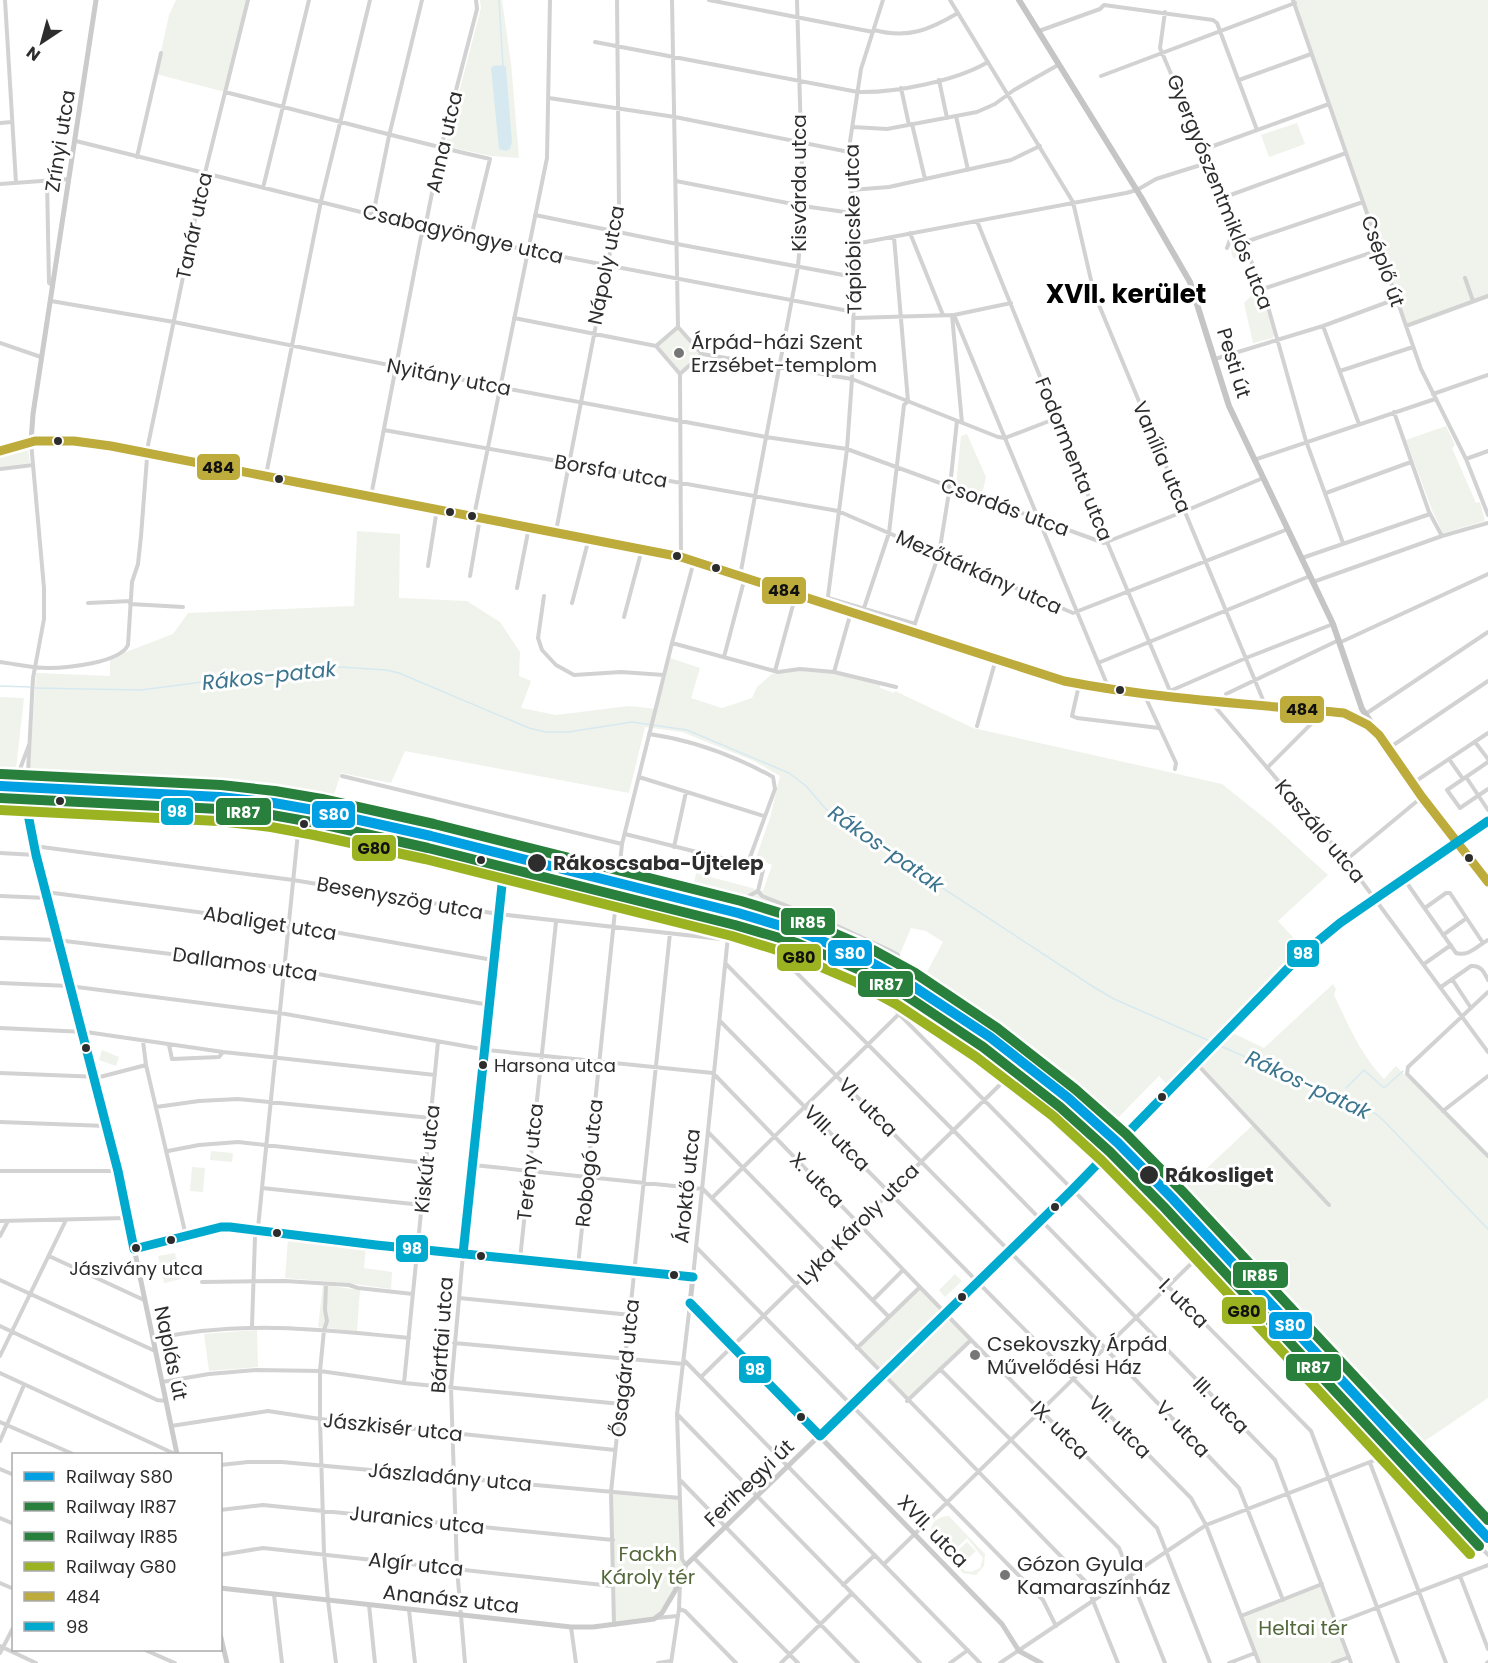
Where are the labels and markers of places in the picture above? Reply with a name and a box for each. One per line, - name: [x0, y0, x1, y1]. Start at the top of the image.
- place label: Árpád-házi Szent Erzsébet-templom: [691, 328, 877, 379]
- marker: Árpád-házi Szent Erzsébet-templom: [672, 346, 686, 360]
- unlabelled marker: [52, 435, 64, 447]
- unlabelled marker: [273, 473, 285, 485]
- unlabelled marker: [444, 506, 456, 518]
- unlabelled marker: [466, 510, 478, 522]
- unlabelled marker: [671, 550, 683, 562]
- unlabelled marker: [710, 562, 722, 574]
- unlabelled marker: [1114, 684, 1126, 696]
- unlabelled marker: [54, 795, 66, 807]
- unlabelled marker: [298, 818, 310, 830]
- place label: Rákoscsaba-Újtelep: [553, 849, 764, 877]
- marker: Rákoscsaba-Újtelep: [526, 852, 548, 874]
- unlabelled marker: [1463, 852, 1475, 864]
- unlabelled marker: [475, 854, 487, 866]
- unlabelled marker: [80, 1042, 92, 1054]
- place label: Harsona utca: [494, 1053, 616, 1078]
- marker: Harsona utca: [477, 1059, 489, 1071]
- unlabelled marker: [1156, 1091, 1168, 1103]
- place label: Rákosliget: [1165, 1161, 1274, 1189]
- marker: Rákosliget: [1138, 1164, 1160, 1186]
- unlabelled marker: [1049, 1201, 1061, 1213]
- unlabelled marker: [271, 1227, 283, 1239]
- unlabelled marker: [165, 1234, 177, 1246]
- marker: Jászivány utca: [130, 1242, 142, 1254]
- unlabelled marker: [475, 1250, 487, 1262]
- place label: Jászivány utca: [69, 1256, 203, 1281]
- unlabelled marker: [668, 1269, 680, 1281]
- unlabelled marker: [956, 1291, 968, 1303]
- place label: Csekovszky Árpád Művelődési Ház: [987, 1330, 1168, 1381]
- marker: Csekovszky Árpád Művelődési Ház: [968, 1348, 982, 1362]
- unlabelled marker: [795, 1411, 807, 1423]
- place label: Gózon Gyula Kamaraszínház: [1017, 1550, 1170, 1601]
- marker: Gózon Gyula Kamaraszínház: [998, 1568, 1012, 1582]

